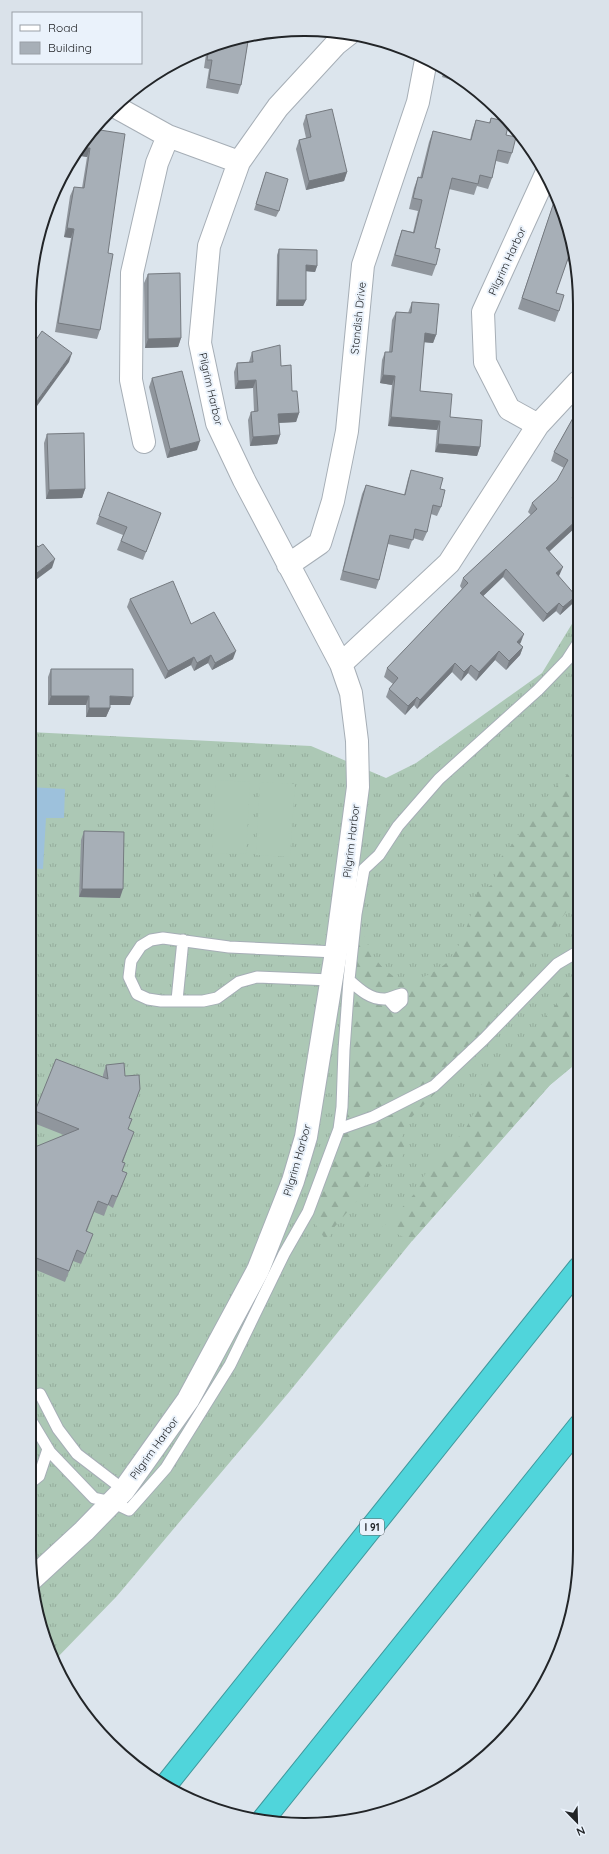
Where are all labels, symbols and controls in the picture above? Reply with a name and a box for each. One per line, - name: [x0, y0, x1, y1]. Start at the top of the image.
- legend: [12, 12, 142, 64]
- text: Road: [48, 20, 78, 35]
- text: Building: [48, 40, 92, 55]
- street label: Pilgrim Harbor: [485, 224, 529, 298]
- street label: Standish Drive: [347, 281, 369, 355]
- street label: Pilgrim Harbor: [196, 351, 226, 427]
- street label: Pilgrim Harbor: [340, 803, 363, 879]
- street label: Pilgrim Harbor: [280, 1122, 314, 1198]
- street label: Pilgrim Harbor: [127, 1413, 182, 1482]
- road number: I 91: [360, 1519, 384, 1535]
- north arrow: [557, 1802, 597, 1842]
- text: N: [574, 1823, 587, 1839]

